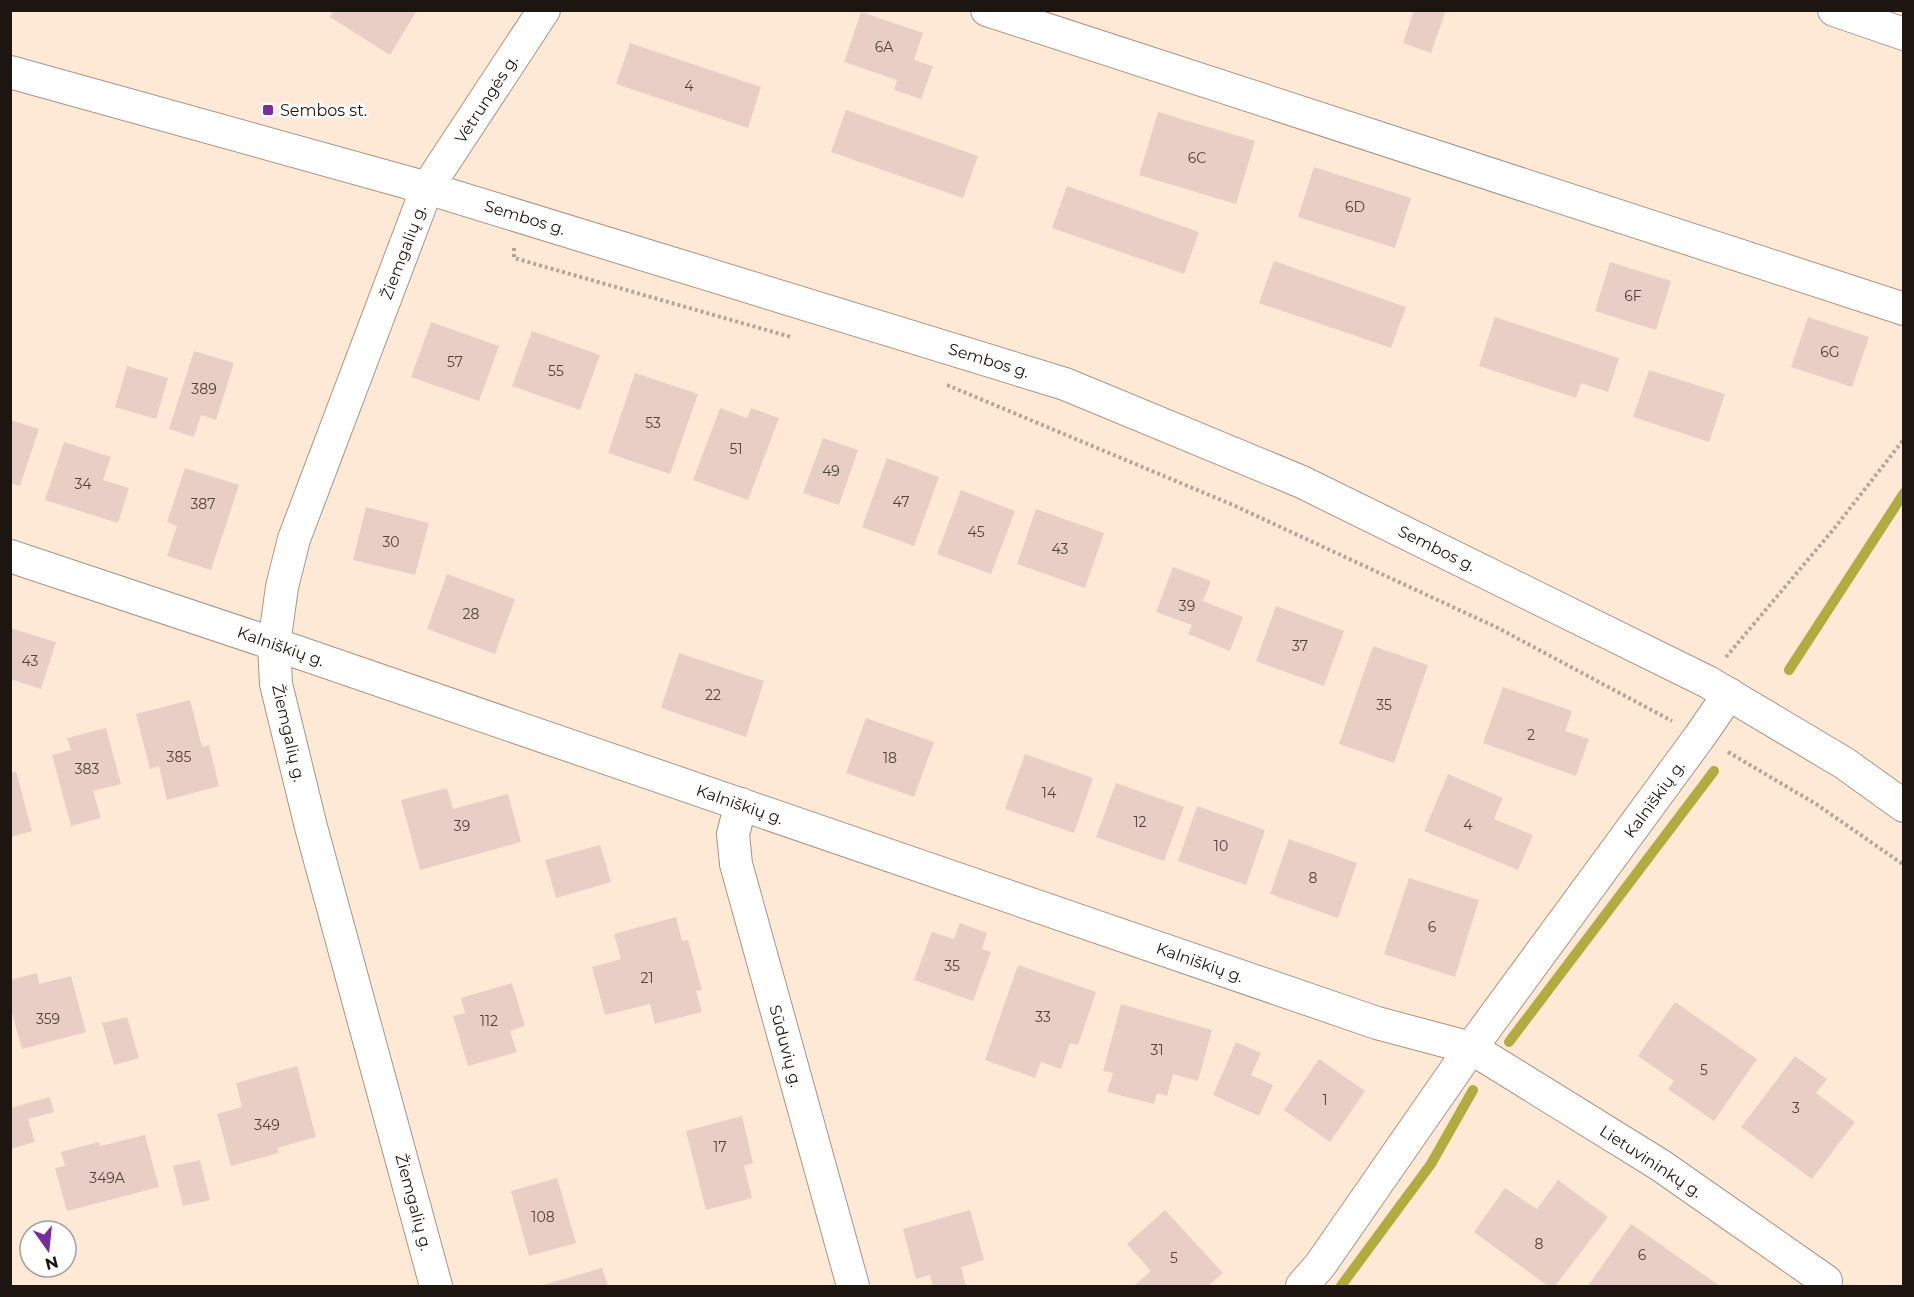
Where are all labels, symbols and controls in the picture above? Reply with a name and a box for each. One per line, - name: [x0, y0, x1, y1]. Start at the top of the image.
- house number: 6A: [875, 38, 894, 56]
- street label: Vėtrungės g.: [451, 52, 522, 147]
- house number: 4: [684, 77, 694, 95]
- place label: Sembos st.: [280, 101, 367, 120]
- marker: Sembos st.: [261, 103, 275, 117]
- house number: 6C: [1188, 149, 1206, 167]
- street label: Sembos g.: [482, 196, 568, 239]
- house number: 6D: [1345, 198, 1365, 216]
- street label: Žiemgalių g.: [377, 202, 430, 302]
- house number: 6F: [1624, 287, 1642, 305]
- street label: Sembos g.: [946, 339, 1032, 382]
- house number: 6G: [1820, 343, 1840, 361]
- house number: 57: [447, 353, 463, 371]
- house number: 55: [548, 362, 564, 380]
- house number: 389: [191, 380, 217, 398]
- house number: 53: [645, 414, 661, 432]
- house number: 51: [730, 440, 742, 458]
- house number: 49: [822, 462, 840, 480]
- house number: 34: [74, 475, 92, 493]
- house number: 47: [893, 493, 909, 511]
- house number: 387: [190, 495, 216, 513]
- street label: Sembos g.: [1395, 522, 1479, 575]
- house number: 45: [967, 523, 985, 541]
- house number: 30: [382, 533, 400, 551]
- house number: 43: [1052, 540, 1069, 558]
- house number: 39: [1179, 597, 1195, 615]
- house number: 28: [463, 605, 480, 623]
- street label: Kalniškių g.: [235, 623, 327, 670]
- house number: 37: [1292, 637, 1308, 655]
- house number: 43: [22, 652, 39, 670]
- street label: Žiemgalių g.: [268, 682, 309, 784]
- house number: 22: [705, 686, 721, 704]
- house number: 35: [1376, 696, 1392, 714]
- house number: 2: [1527, 726, 1535, 744]
- house number: 385: [167, 748, 191, 766]
- house number: 18: [883, 749, 897, 767]
- street label: Kalniškių g.: [1620, 757, 1689, 842]
- house number: 383: [75, 760, 99, 778]
- street label: Kalniškių g.: [694, 781, 786, 828]
- house number: 14: [1042, 784, 1057, 802]
- house number: 12: [1133, 813, 1147, 831]
- house number: 4: [1463, 816, 1473, 834]
- house number: 39: [454, 817, 470, 835]
- house number: 10: [1214, 837, 1228, 855]
- house number: 8: [1309, 869, 1318, 887]
- house number: 6: [1428, 918, 1437, 936]
- street label: Kalniškių g.: [1154, 939, 1246, 986]
- house number: 35: [944, 957, 960, 975]
- house number: 21: [640, 969, 654, 987]
- street label: Sūduvių g.: [765, 1003, 806, 1089]
- house number: 33: [1035, 1008, 1051, 1026]
- house number: 359: [36, 1010, 60, 1028]
- house number: 112: [480, 1012, 498, 1030]
- house number: 31: [1151, 1041, 1163, 1059]
- house number: 5: [1700, 1061, 1708, 1079]
- house number: 1: [1322, 1091, 1328, 1109]
- house number: 3: [1792, 1099, 1800, 1117]
- house number: 349: [254, 1116, 280, 1134]
- street label: Lietuvininkų g.: [1596, 1121, 1705, 1202]
- house number: 17: [713, 1138, 727, 1156]
- street label: Žiemgalių g.: [391, 1152, 436, 1253]
- house number: 349A: [89, 1169, 126, 1187]
- house number: 108: [531, 1208, 555, 1226]
- north arrow: [18, 1219, 78, 1279]
- house number: 8: [1535, 1235, 1544, 1253]
- house number: 6: [1638, 1246, 1647, 1264]
- house number: 5: [1170, 1249, 1178, 1267]
- text: N: [43, 1252, 60, 1274]

